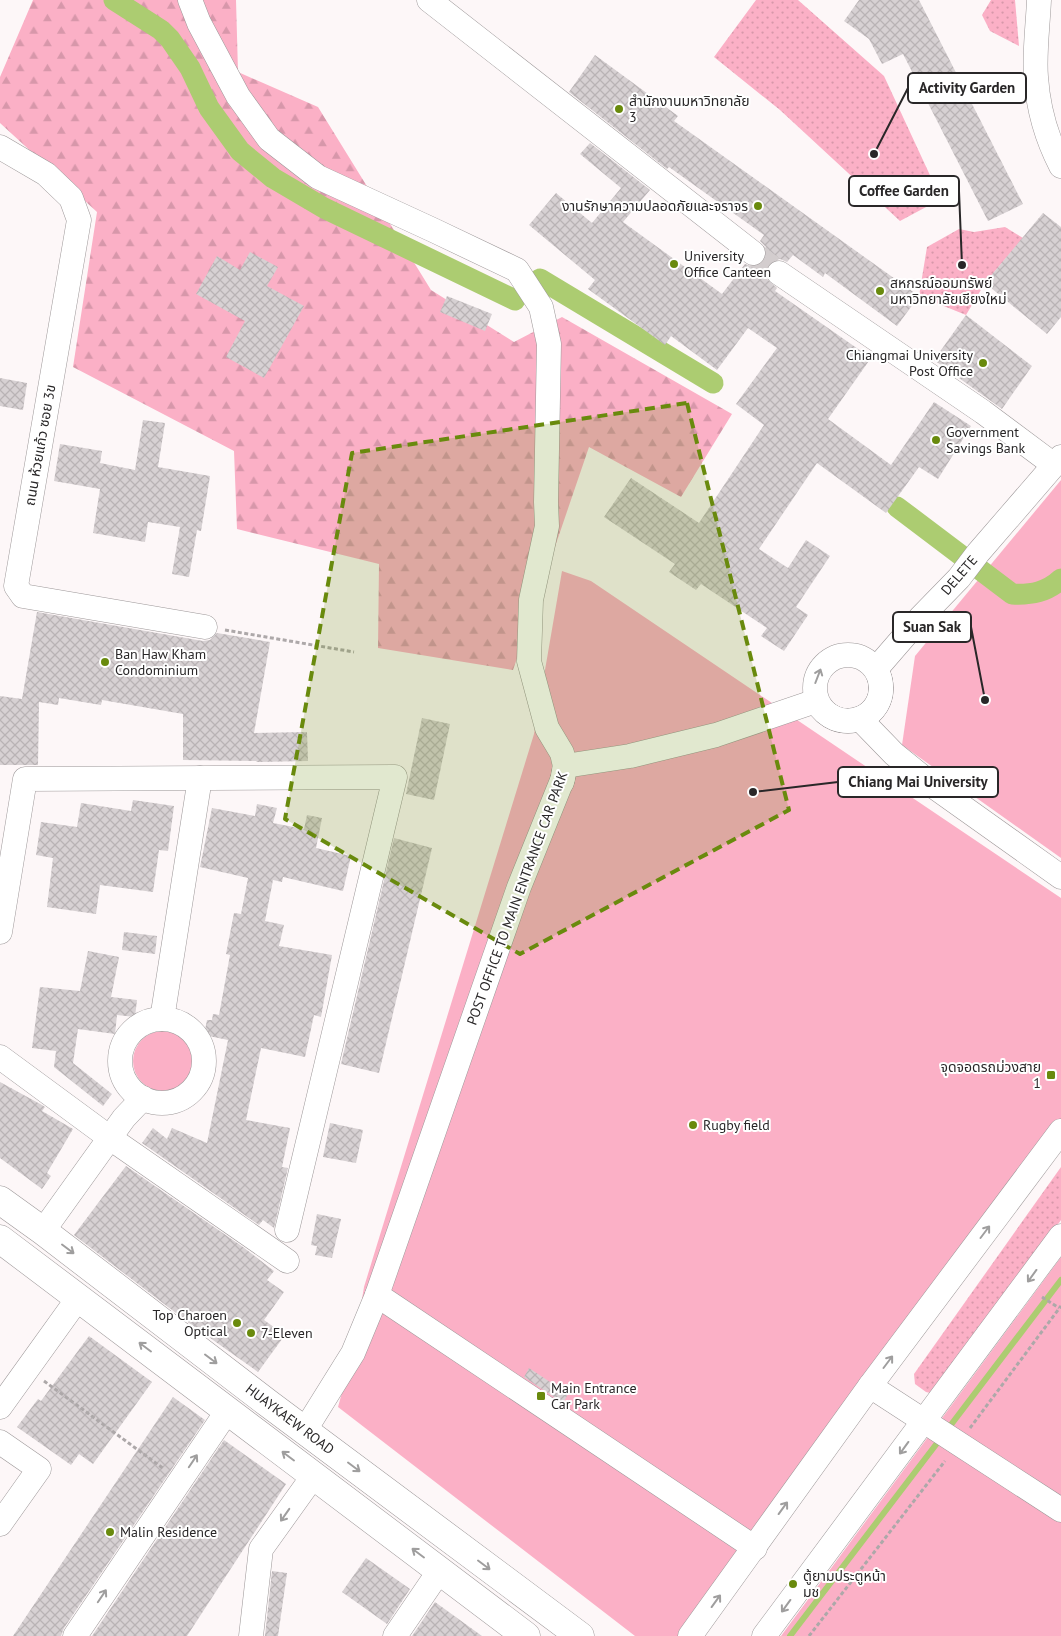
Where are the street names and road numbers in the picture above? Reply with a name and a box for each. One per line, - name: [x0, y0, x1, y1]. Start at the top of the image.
- street label: ถนน ห้วยแก้ว ซอย 3ข: [20, 383, 60, 507]
- street label: DELETE: [937, 551, 981, 599]
- street label: POST OFFICE TO MAIN ENTRANCE CAR PARK: [463, 768, 572, 1027]
- street label: HUAYKAEW ROAD: [242, 1380, 338, 1458]

